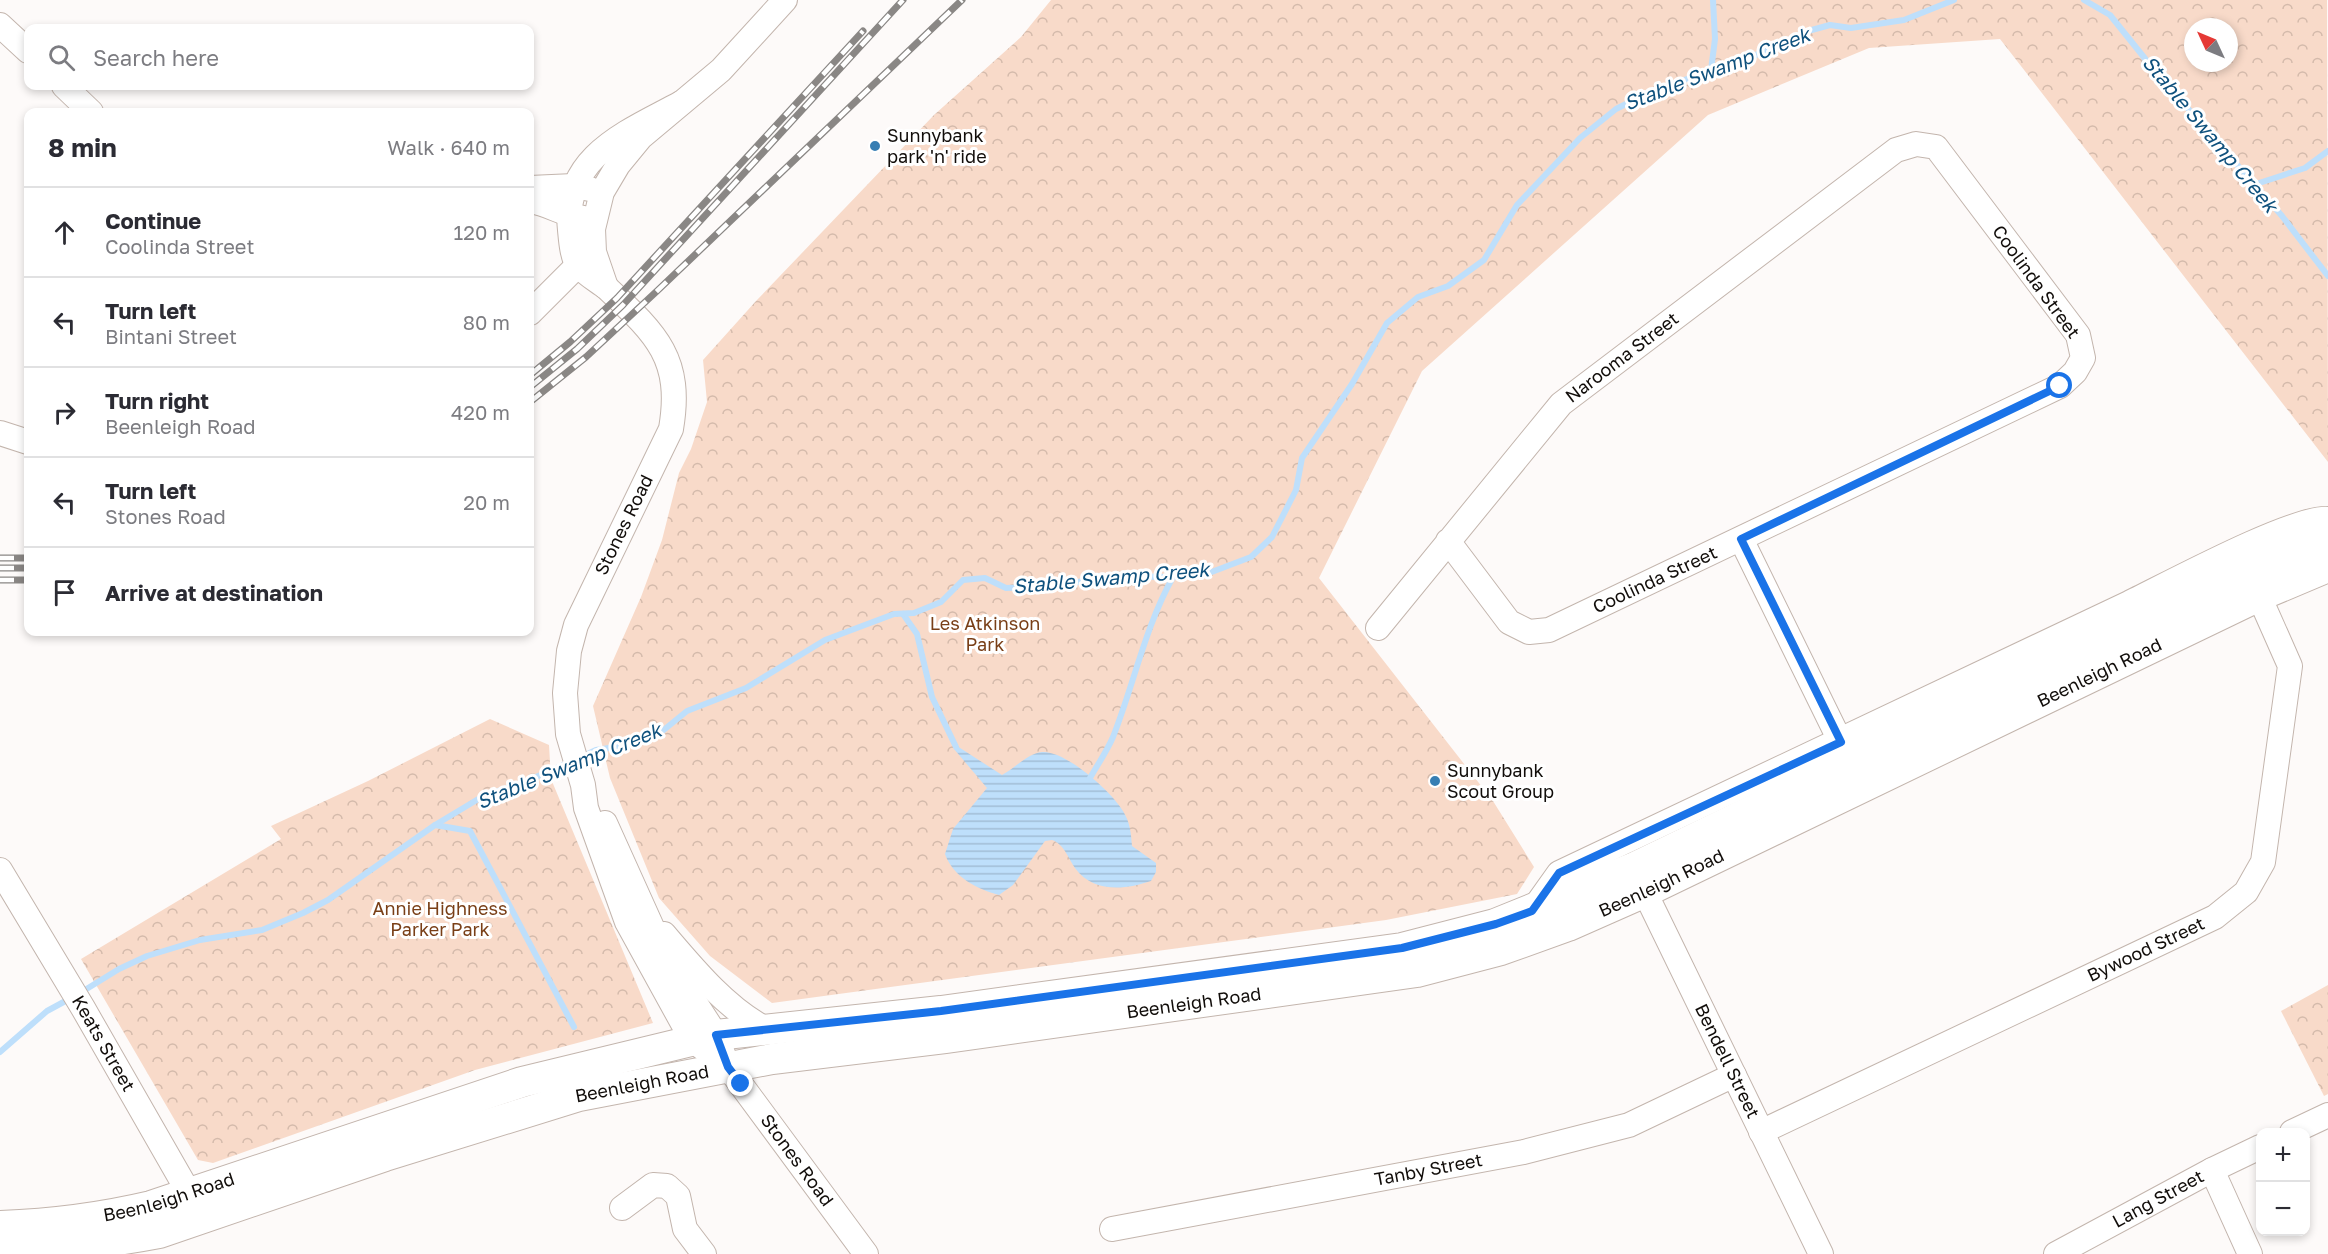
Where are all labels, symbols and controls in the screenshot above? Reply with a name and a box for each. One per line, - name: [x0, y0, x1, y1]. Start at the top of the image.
- north arrow: [2184, 18, 2238, 72]
- water label: Stable Swamp Creek: [1620, 21, 1816, 115]
- search box: [24, 24, 534, 90]
- icon: search: [45, 41, 78, 74]
- text: Search here: [93, 44, 219, 71]
- water label: Stable Swamp Creek: [2138, 50, 2285, 219]
- place label: Sunnybank park 'n' ride: [887, 124, 987, 167]
- text: 8 min: [48, 132, 117, 163]
- text: Walk · 640 m: [387, 135, 510, 159]
- marker: Sunnybank park 'n' ride: [868, 139, 882, 153]
- text: Continue: [105, 207, 201, 234]
- icon: ahead: [48, 216, 81, 249]
- text: 120 m: [454, 220, 510, 244]
- street label: Coolinda Street: [1988, 221, 2085, 342]
- text: Coolinda Street: [105, 234, 254, 258]
- text: Turn left: [105, 297, 196, 324]
- icon: left: [48, 306, 81, 339]
- street label: Narooma Street: [1561, 307, 1682, 407]
- text: 80 m: [463, 310, 510, 334]
- text: Bintani Street: [105, 324, 237, 348]
- route start: [2046, 372, 2072, 398]
- text: Turn right: [105, 387, 209, 414]
- icon: right: [48, 396, 81, 429]
- text: 420 m: [451, 400, 510, 424]
- text: Beenleigh Road: [105, 414, 256, 438]
- street label: Stones Road: [589, 471, 657, 578]
- text: Turn left: [105, 477, 196, 504]
- icon: left: [48, 486, 81, 519]
- text: 20 m: [463, 490, 510, 514]
- text: Stones Road: [105, 504, 226, 528]
- street label: Coolinda Street: [1589, 541, 1720, 617]
- water label: Stable Swamp Creek: [1012, 556, 1213, 598]
- icon: arrive: [48, 576, 81, 609]
- text: Arrive at destination: [105, 579, 323, 606]
- park label: Les Atkinson Park: [930, 612, 1040, 655]
- street label: Beenleigh Road: [2033, 633, 2165, 711]
- water label: Stable Swamp Creek: [473, 716, 667, 813]
- place label: Sunnybank Scout Group: [1447, 759, 1554, 802]
- marker: Sunnybank Scout Group: [1428, 774, 1442, 788]
- street label: Beenleigh Road: [1595, 844, 1727, 921]
- park label: Annie Highness Parker Park: [372, 897, 508, 940]
- street label: Bywood Street: [2083, 912, 2208, 986]
- street label: Beenleigh Road: [1125, 982, 1263, 1022]
- street label: Keats Street: [68, 991, 140, 1095]
- street label: Bendell Street: [1691, 1000, 1765, 1122]
- street label: Beenleigh Road: [573, 1059, 711, 1107]
- route end: [727, 1070, 753, 1096]
- street label: Stones Road: [756, 1109, 839, 1210]
- map controls: [2256, 1128, 2310, 1236]
- button: +: [2256, 1128, 2310, 1182]
- street label: Tanby Street: [1373, 1148, 1484, 1190]
- street label: Lang Street: [2108, 1165, 2207, 1232]
- street label: Beenleigh Road: [101, 1167, 237, 1225]
- button: −: [2256, 1182, 2310, 1236]

